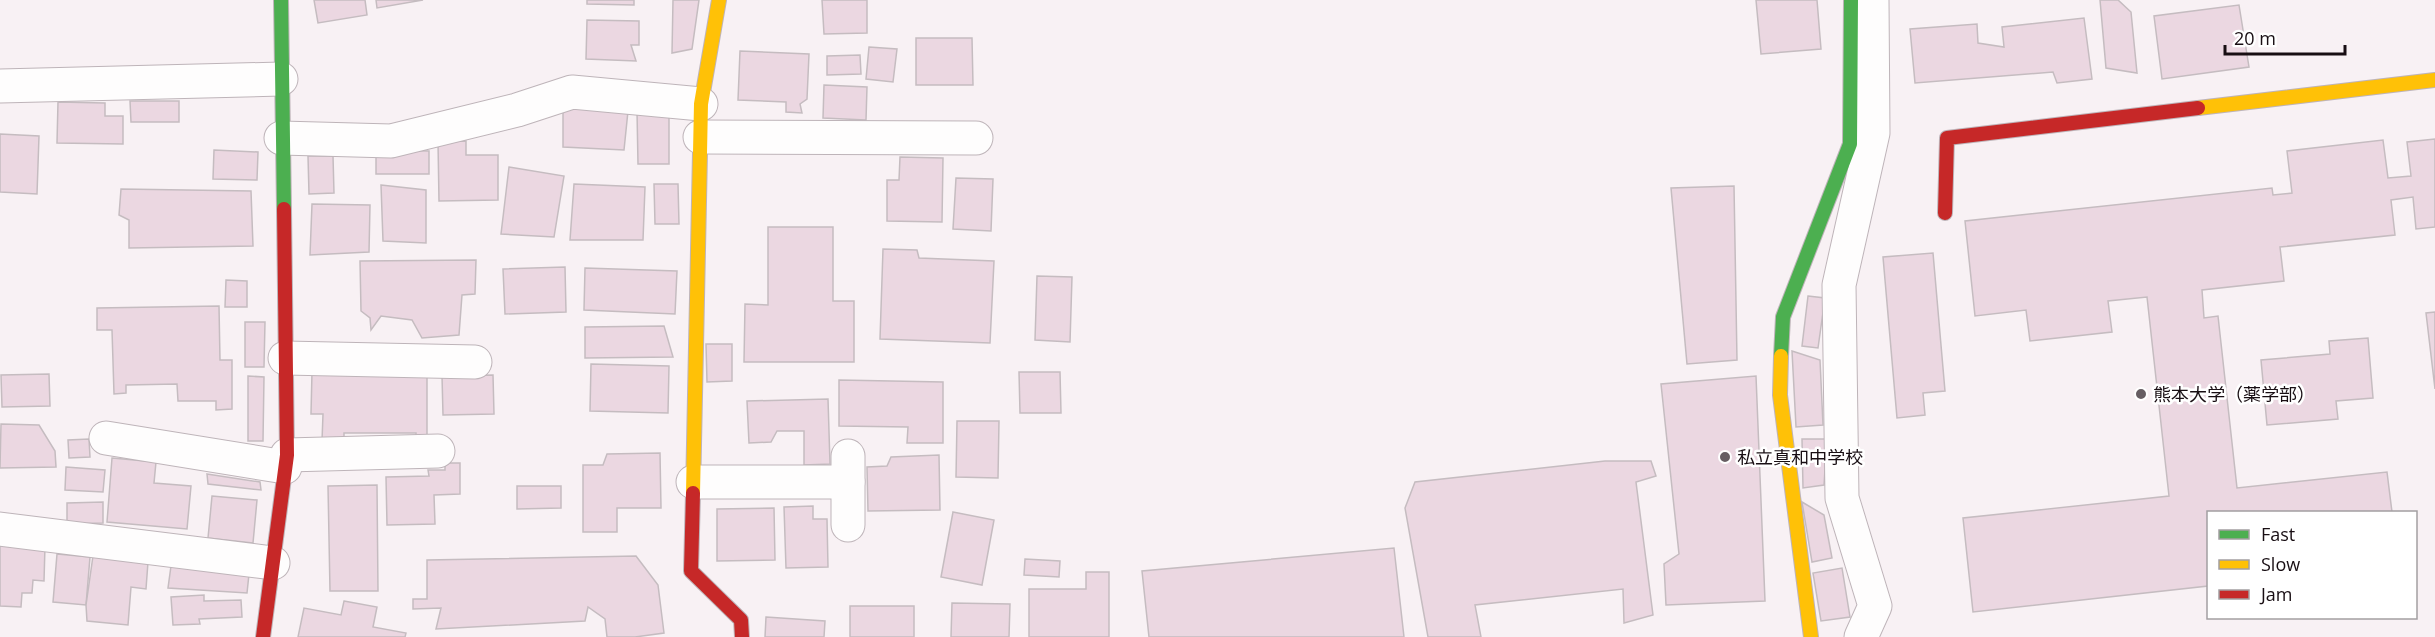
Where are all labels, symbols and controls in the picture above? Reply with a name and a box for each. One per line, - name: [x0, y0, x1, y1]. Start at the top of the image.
- scale bar: [2225, 18, 2345, 56]
- text: 20 m: [2234, 26, 2276, 50]
- place label: 熊本大学（薬学部）: [2153, 382, 2315, 406]
- marker: 熊本大学（薬学部）: [2134, 387, 2148, 401]
- place label: 私立真和中学校: [1737, 445, 1863, 469]
- marker: 私立真和中学校: [1718, 450, 1732, 464]
- legend: [2207, 511, 2417, 619]
- text: Fast: [2261, 522, 2295, 546]
- text: Slow: [2261, 552, 2300, 576]
- text: Jam: [2259, 582, 2293, 606]

